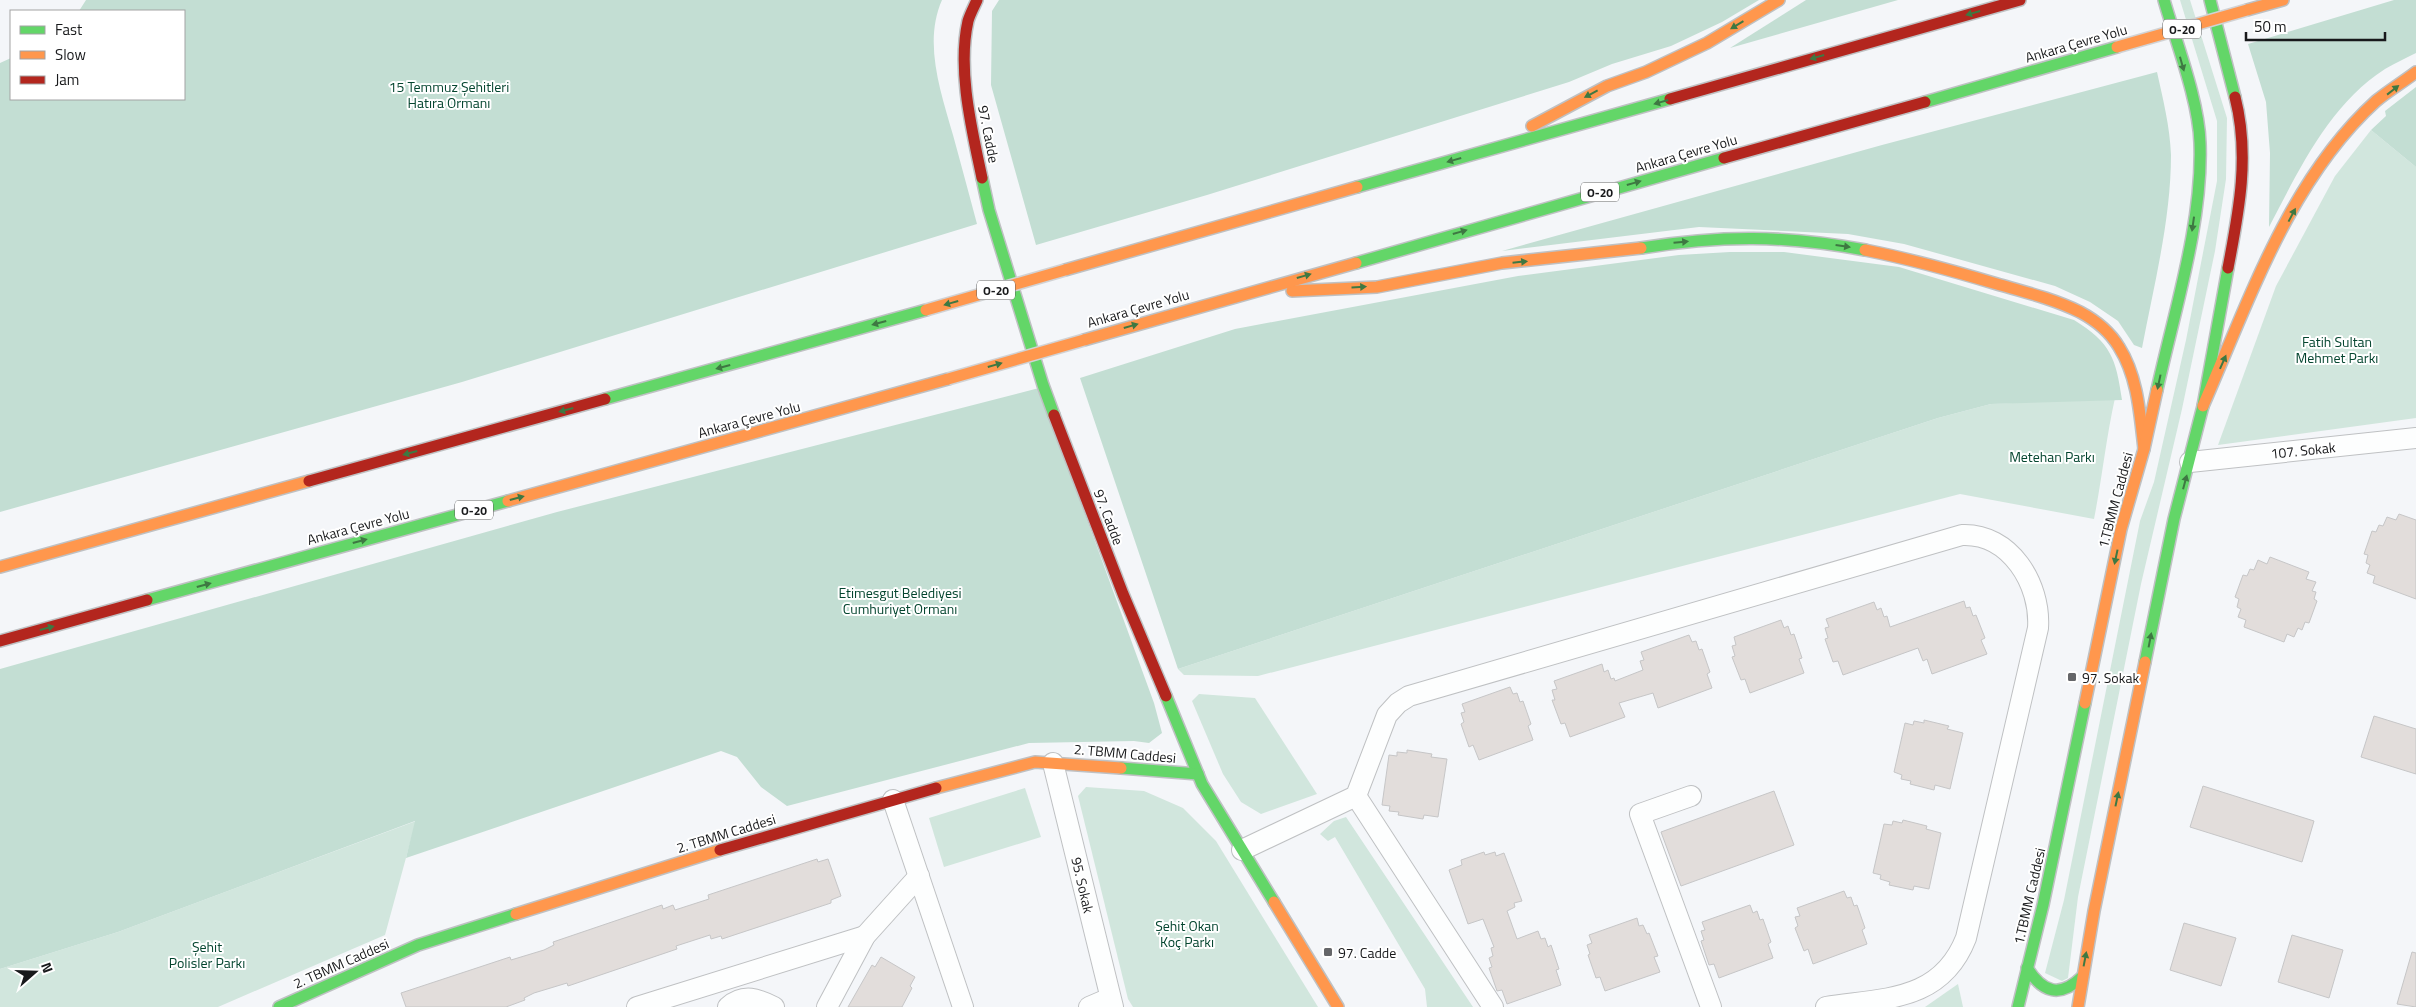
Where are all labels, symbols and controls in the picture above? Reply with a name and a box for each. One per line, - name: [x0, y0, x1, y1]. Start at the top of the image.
- legend: [10, 10, 185, 100]
- one-way arrow: [1966, 10, 1981, 18]
- scale bar: [2246, 10, 2385, 42]
- text: 50 m: [2254, 15, 2287, 38]
- text: Fast: [55, 18, 83, 41]
- street label: Ankara Çevre Yolu: [2023, 18, 2129, 68]
- road number: O-20: [2163, 20, 2201, 38]
- one-way arrow: [1731, 21, 1744, 30]
- text: Slow: [55, 43, 86, 66]
- one-way arrow: [1809, 54, 1824, 62]
- one-way arrow: [2179, 56, 2187, 71]
- text: Jam: [55, 68, 79, 91]
- park label: 15 Temmuz Şehitleri Hatıra Ormanı: [389, 76, 509, 113]
- one-way arrow: [2386, 84, 2399, 95]
- one-way arrow: [1584, 90, 1598, 98]
- one-way arrow: [1653, 98, 1668, 106]
- street label: 97. Cadde: [973, 103, 1005, 165]
- street label: Ankara Çevre Yolu: [1633, 128, 1739, 178]
- one-way arrow: [1446, 156, 1461, 164]
- one-way arrow: [1626, 179, 1641, 187]
- road number: O-20: [1581, 182, 1619, 202]
- one-way arrow: [2288, 208, 2296, 222]
- one-way arrow: [2189, 216, 2197, 232]
- one-way arrow: [1453, 227, 1468, 235]
- one-way arrow: [1673, 238, 1689, 246]
- one-way arrow: [1835, 242, 1851, 250]
- one-way arrow: [1512, 257, 1528, 265]
- one-way arrow: [1297, 271, 1312, 279]
- road number: O-20: [977, 280, 1015, 300]
- street label: Ankara Çevre Yolu: [1085, 283, 1191, 333]
- one-way arrow: [1352, 283, 1368, 291]
- one-way arrow: [944, 299, 959, 307]
- one-way arrow: [872, 320, 887, 328]
- one-way arrow: [1124, 322, 1139, 330]
- park label: Fatih Sultan Mehmet Parkı: [2296, 331, 2378, 368]
- one-way arrow: [2219, 355, 2227, 369]
- one-way arrow: [988, 361, 1003, 369]
- one-way arrow: [715, 363, 730, 371]
- one-way arrow: [2155, 375, 2163, 390]
- street label: Ankara Çevre Yolu: [696, 395, 802, 443]
- one-way arrow: [559, 406, 574, 414]
- street label: 107. Sokak: [2270, 436, 2337, 464]
- park label: Metehan Parkı: [2009, 446, 2095, 467]
- one-way arrow: [402, 450, 417, 458]
- street label: 1.TBMM Caddesi: [2092, 450, 2138, 550]
- one-way arrow: [2181, 474, 2189, 489]
- street label: 97. Cadde: [1089, 486, 1129, 548]
- one-way arrow: [509, 494, 524, 502]
- road number: O-20: [455, 500, 493, 520]
- street label: Ankara Çevre Yolu: [305, 502, 411, 550]
- one-way arrow: [353, 537, 368, 545]
- one-way arrow: [2111, 549, 2119, 565]
- one-way arrow: [196, 580, 211, 588]
- park label: Etimesgut Belediyesi Cumhuriyet Ormanı: [838, 582, 962, 619]
- one-way arrow: [39, 624, 55, 632]
- one-way arrow: [2146, 633, 2154, 648]
- place label: 97. Sokak: [2082, 667, 2139, 688]
- marker: 97. Sokak: [2066, 671, 2078, 683]
- street label: 2. TBMM Caddesi: [1073, 738, 1177, 768]
- one-way arrow: [2114, 791, 2122, 807]
- street label: 2. TBMM Caddesi: [674, 808, 778, 858]
- street label: 1.TBMM Caddesi: [2008, 846, 2050, 946]
- street label: 95. Sokak: [1066, 855, 1100, 915]
- park label: Şehit Okan Koç Parkı: [1155, 915, 1219, 952]
- street label: 2. TBMM Caddesi: [290, 933, 392, 993]
- park label: Şehit Polisler Parkı: [169, 936, 245, 973]
- place label: 97. Cadde: [1338, 942, 1396, 963]
- marker: 97. Cadde: [1322, 946, 1334, 958]
- north arrow: [10, 947, 60, 997]
- one-way arrow: [2082, 950, 2090, 966]
- text: N: [36, 959, 59, 976]

